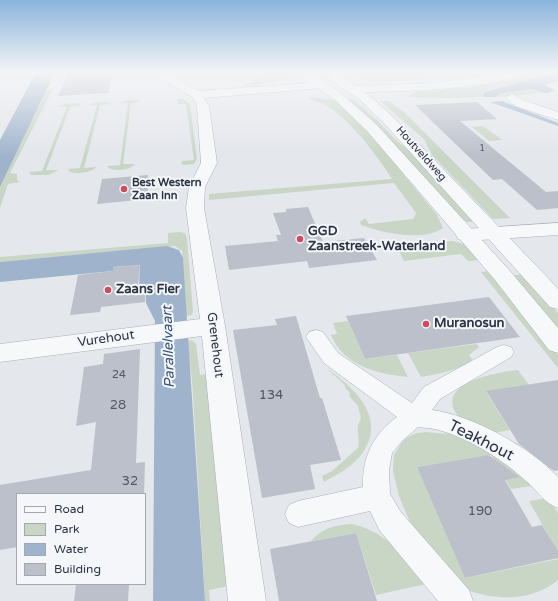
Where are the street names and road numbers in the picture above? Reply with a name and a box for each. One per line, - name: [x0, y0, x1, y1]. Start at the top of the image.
- street label: Houtveldweg: [393, 124, 449, 184]
- street label: Grenehout: [203, 311, 227, 379]
- street label: Vurehout: [77, 327, 135, 351]
- street label: Teakhout: [445, 416, 517, 466]

